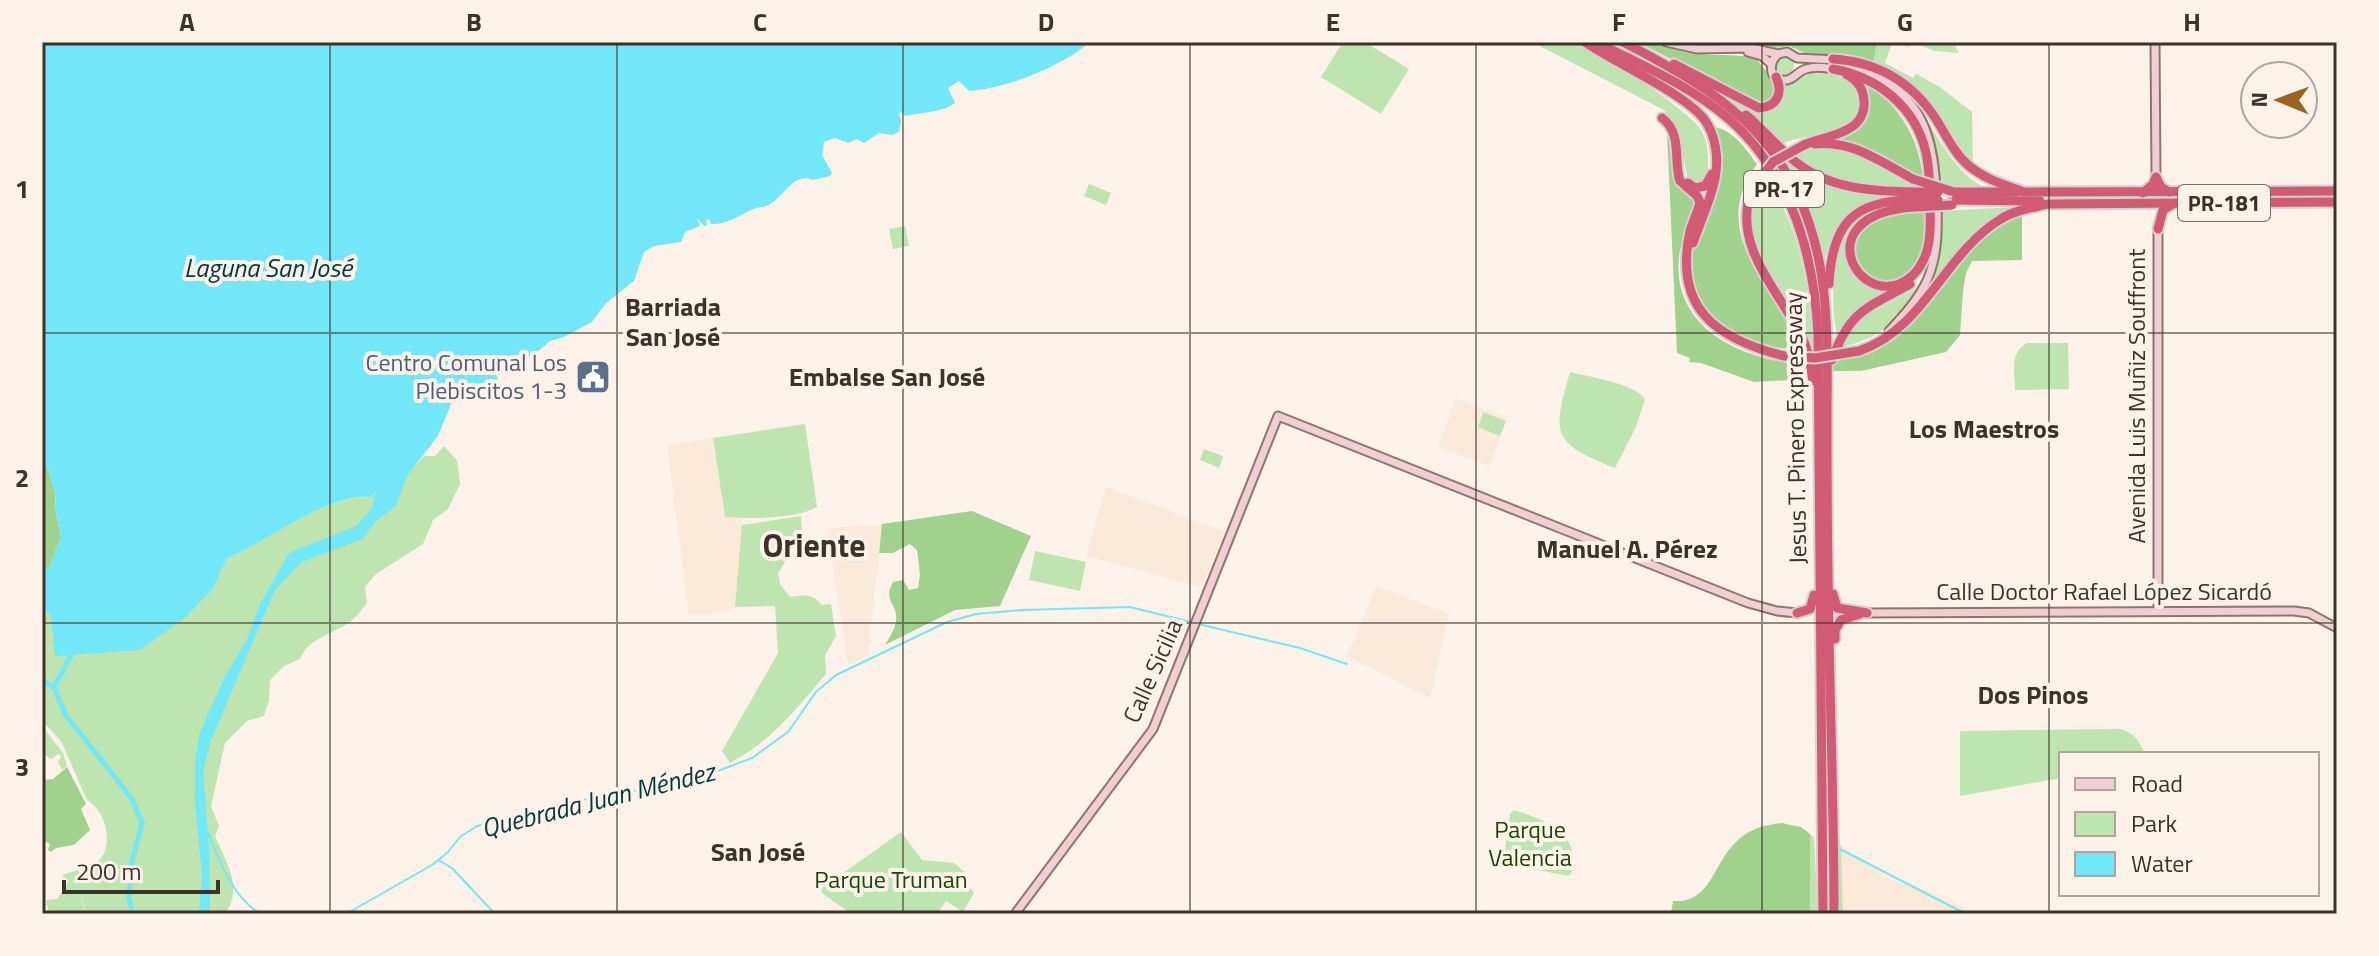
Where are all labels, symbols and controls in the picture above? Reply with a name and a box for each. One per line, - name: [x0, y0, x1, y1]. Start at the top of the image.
- text: A: [179, 2, 195, 41]
- text: B: [466, 2, 482, 41]
- text: C: [753, 2, 767, 41]
- text: D: [1038, 2, 1054, 41]
- text: E: [1326, 2, 1340, 41]
- text: F: [1612, 2, 1626, 41]
- text: G: [1897, 2, 1913, 41]
- text: H: [2183, 2, 2201, 41]
- north arrow: [2239, 60, 2319, 140]
- text: N: [2242, 92, 2276, 108]
- text: 1: [15, 169, 29, 208]
- road number: PR-17: [1744, 171, 1824, 207]
- road number: PR-181: [2178, 185, 2270, 221]
- water label: Laguna San José: [184, 248, 354, 287]
- street label: Avenida Luis Muñiz Souffront: [2118, 248, 2154, 543]
- district label: Barriada San José: [625, 287, 721, 356]
- street label: Jesus T. Pinero Expressway: [1775, 291, 1815, 564]
- place label: Centro Comunal Los Plebiscitos 1-3: [366, 344, 567, 408]
- district label: Embalse San José: [789, 357, 985, 396]
- public building icon: Centro Comunal Los Plebiscitos 1-3: [574, 358, 612, 396]
- district label: Los Maestros: [1909, 409, 2059, 448]
- text: 2: [15, 458, 29, 497]
- district label: Oriente: [762, 521, 866, 569]
- district label: Manuel A. Pérez: [1536, 529, 1718, 568]
- street label: Calle Doctor Rafael López Sicardó: [1936, 573, 2272, 609]
- street label: Calle Sicilia: [1113, 613, 1191, 728]
- district label: Dos Pinos: [1978, 675, 2088, 714]
- text: 3: [15, 747, 29, 786]
- water label: Quebrada Juan Méndez: [477, 751, 721, 847]
- legend: [2059, 752, 2319, 896]
- text: Road: [2131, 765, 2183, 801]
- text: Park: [2131, 805, 2177, 841]
- park label: Parque Valencia: [1488, 811, 1572, 875]
- district label: San José: [711, 832, 805, 871]
- scale bar: [64, 844, 218, 894]
- text: Water: [2131, 845, 2193, 881]
- text: 200 m: [76, 853, 142, 889]
- park label: Parque Truman: [814, 861, 968, 897]

